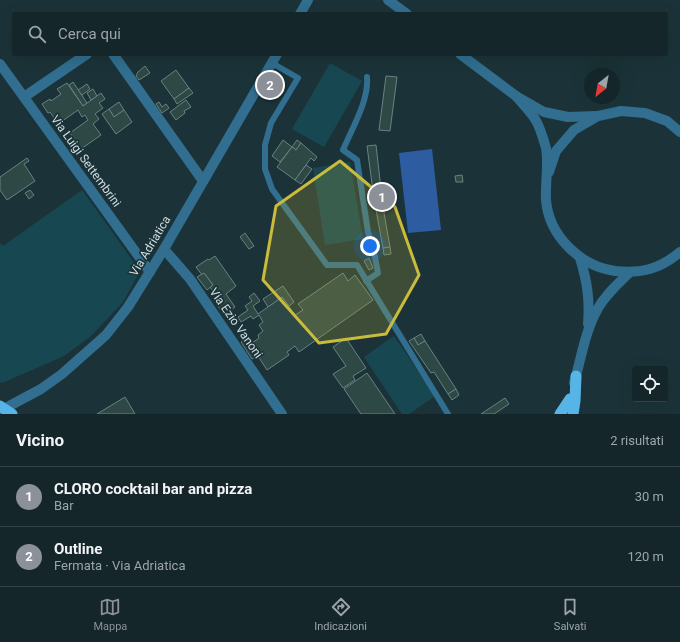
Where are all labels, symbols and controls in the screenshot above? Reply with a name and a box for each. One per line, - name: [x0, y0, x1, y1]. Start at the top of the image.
- search box: [12, 12, 668, 56]
- icon: search: [26, 23, 48, 45]
- text: Cerca qui: [58, 25, 121, 43]
- north arrow: [584, 68, 620, 104]
- pin: 2: [257, 70, 283, 100]
- street label: Via Luigi Settembrini: [48, 112, 124, 210]
- pin: 1: [369, 182, 395, 212]
- street label: Via Adriatica: [127, 213, 173, 279]
- your location: [360, 236, 380, 256]
- street label: Via Ezio Vanoni: [207, 285, 265, 361]
- map controls: [632, 366, 668, 402]
- button: locate: [632, 366, 668, 402]
- text: Vicino: [16, 430, 64, 450]
- text: 2 risultati: [610, 433, 664, 448]
- text: CLORO cocktail bar and pizza: [54, 480, 252, 498]
- text: 1: [25, 489, 33, 504]
- text: 30 m: [635, 489, 664, 504]
- text: Bar: [54, 498, 74, 513]
- text: Outline: [54, 540, 102, 558]
- text: 2: [25, 549, 33, 564]
- text: 120 m: [627, 549, 664, 564]
- text: Fermata · Via Adriatica: [54, 558, 185, 573]
- tab: Mappa: [93, 596, 127, 633]
- tab: Indicazioni: [314, 596, 367, 633]
- tab: Salvati: [554, 596, 587, 633]

